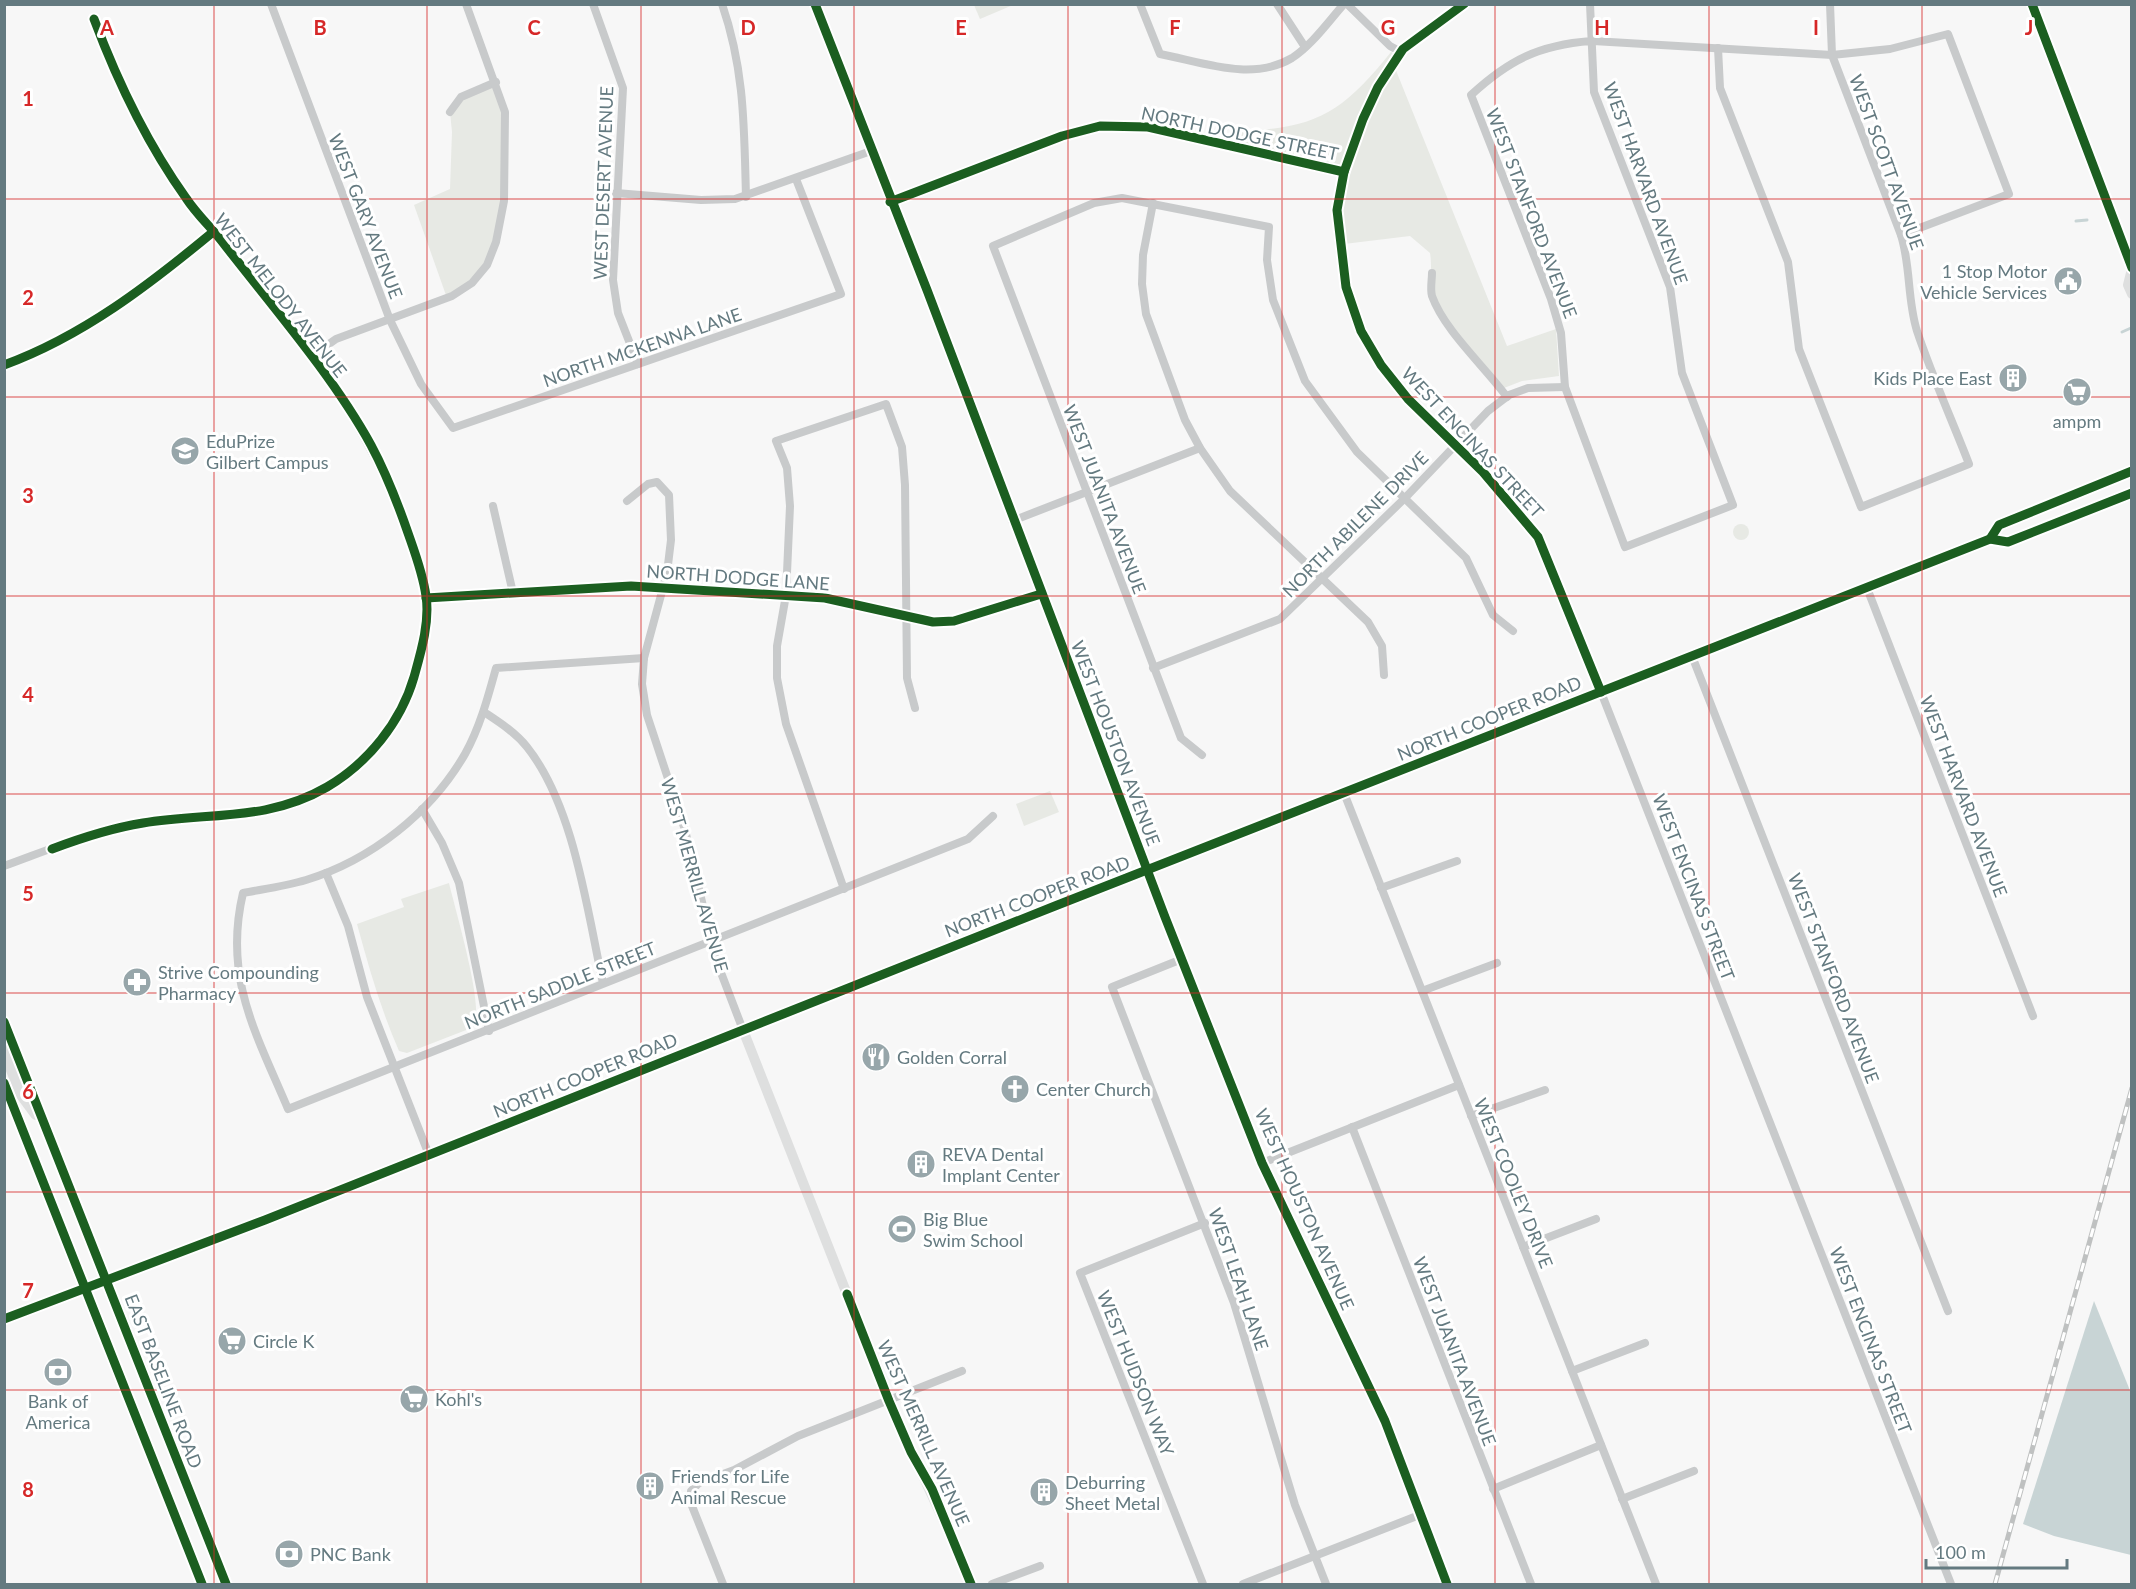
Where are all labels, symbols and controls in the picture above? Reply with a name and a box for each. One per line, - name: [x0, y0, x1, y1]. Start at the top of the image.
- text: A: [99, 15, 114, 39]
- text: B: [313, 15, 327, 39]
- text: C: [527, 15, 541, 39]
- text: D: [740, 15, 756, 39]
- text: E: [955, 15, 967, 39]
- text: F: [1169, 15, 1181, 39]
- text: G: [1381, 15, 1395, 39]
- text: H: [1594, 15, 1610, 39]
- text: I: [1813, 15, 1819, 39]
- text: J: [2025, 15, 2033, 39]
- street label: WEST SCOTT AVENUE: [1845, 71, 1929, 253]
- street label: WEST HARVARD AVENUE: [1599, 79, 1693, 287]
- text: 1: [22, 86, 34, 110]
- street label: WEST DESERT AVENUE: [589, 86, 617, 280]
- street label: NORTH DODGE STREET: [1139, 101, 1341, 165]
- street label: WEST STANFORD AVENUE: [1482, 105, 1582, 321]
- street label: WEST GARY AVENUE: [324, 130, 408, 302]
- street label: WEST MELODY AVENUE: [210, 209, 352, 381]
- place label: 1 Stop Motor Vehicle Services: [1920, 260, 2047, 303]
- public building icon: 1 Stop Motor Vehicle Services: [2052, 265, 2084, 297]
- text: 2: [22, 285, 34, 309]
- street label: NORTH MCKENNA LANE: [540, 303, 744, 391]
- street label: WEST ENCINAS STREET: [1397, 362, 1549, 522]
- building icon: Kids Place East: [1997, 362, 2029, 394]
- place label: Kids Place East: [1873, 367, 1993, 389]
- supermarket icon: ampm: [2061, 376, 2093, 408]
- street label: WEST JUANITA AVENUE: [1059, 401, 1151, 597]
- place label: ampm: [2053, 410, 2101, 432]
- place label: EduPrize Gilbert Campus: [206, 430, 329, 473]
- school or university icon: EduPrize Gilbert Campus: [169, 435, 201, 467]
- street label: NORTH ABILENE DRIVE: [1277, 446, 1433, 602]
- text: 3: [22, 483, 34, 507]
- street label: NORTH DODGE LANE: [646, 560, 830, 594]
- street label: WEST HOUSTON AVENUE: [1067, 637, 1165, 849]
- street label: NORTH COOPER ROAD: [1394, 671, 1584, 765]
- text: 4: [22, 682, 34, 706]
- street label: WEST HARVARD AVENUE: [1915, 692, 2013, 900]
- street label: WEST MERRILL AVENUE: [657, 775, 733, 975]
- street label: WEST ENCINAS STREET: [1648, 791, 1740, 984]
- street label: NORTH COOPER ROAD: [941, 850, 1133, 942]
- street label: WEST STANFORD AVENUE: [1784, 870, 1884, 1086]
- text: 5: [22, 881, 34, 905]
- street label: NORTH SADDLE STREET: [461, 936, 659, 1033]
- place label: Strive Compounding Pharmacy: [158, 961, 319, 1004]
- pharmacy icon: Strive Compounding Pharmacy: [121, 966, 153, 998]
- street label: NORTH COOPER ROAD: [490, 1028, 680, 1122]
- restaurant icon: Golden Corral: [860, 1041, 892, 1073]
- place label: Golden Corral: [897, 1046, 1007, 1068]
- church icon: Center Church: [999, 1073, 1031, 1105]
- place label: Center Church: [1036, 1078, 1151, 1100]
- text: 6: [22, 1079, 34, 1103]
- street label: WEST COOLEY DRIVE: [1470, 1095, 1558, 1271]
- street label: WEST HOUSTON AVENUE: [1251, 1105, 1359, 1313]
- place label: REVA Dental Implant Center: [942, 1143, 1060, 1186]
- building icon: REVA Dental Implant Center: [905, 1148, 937, 1180]
- street label: WEST LEAH LANE: [1204, 1205, 1274, 1353]
- place label: Big Blue Swim School: [923, 1208, 1023, 1251]
- sports icon: Big Blue Swim School: [886, 1213, 918, 1245]
- street label: WEST ENCINAS STREET: [1825, 1244, 1917, 1437]
- street label: WEST JUANITA AVENUE: [1409, 1253, 1501, 1449]
- text: 7: [22, 1278, 34, 1302]
- street label: WEST HUDSON WAY: [1093, 1287, 1180, 1460]
- street label: EAST BASELINE ROAD: [121, 1291, 207, 1471]
- supermarket icon: Circle K: [216, 1325, 248, 1357]
- place label: Circle K: [253, 1330, 314, 1352]
- street label: WEST MERRILL AVENUE: [873, 1337, 975, 1529]
- bank icon: Bank of America: [42, 1356, 74, 1388]
- supermarket icon: Kohl's: [398, 1383, 430, 1415]
- place label: Kohl's: [435, 1388, 482, 1410]
- place label: Bank of America: [26, 1390, 90, 1433]
- place label: Friends for Life Animal Rescue: [671, 1465, 789, 1508]
- building icon: Friends for Life Animal Rescue: [634, 1470, 666, 1502]
- place label: Deburring Sheet Metal: [1065, 1471, 1160, 1514]
- building icon: Deburring Sheet Metal: [1028, 1476, 1060, 1508]
- text: 8: [22, 1477, 34, 1501]
- scale bar: [1926, 1532, 2067, 1570]
- bank icon: PNC Bank: [273, 1538, 305, 1570]
- text: 100 m: [1935, 1541, 1986, 1563]
- place label: PNC Bank: [310, 1543, 392, 1565]

